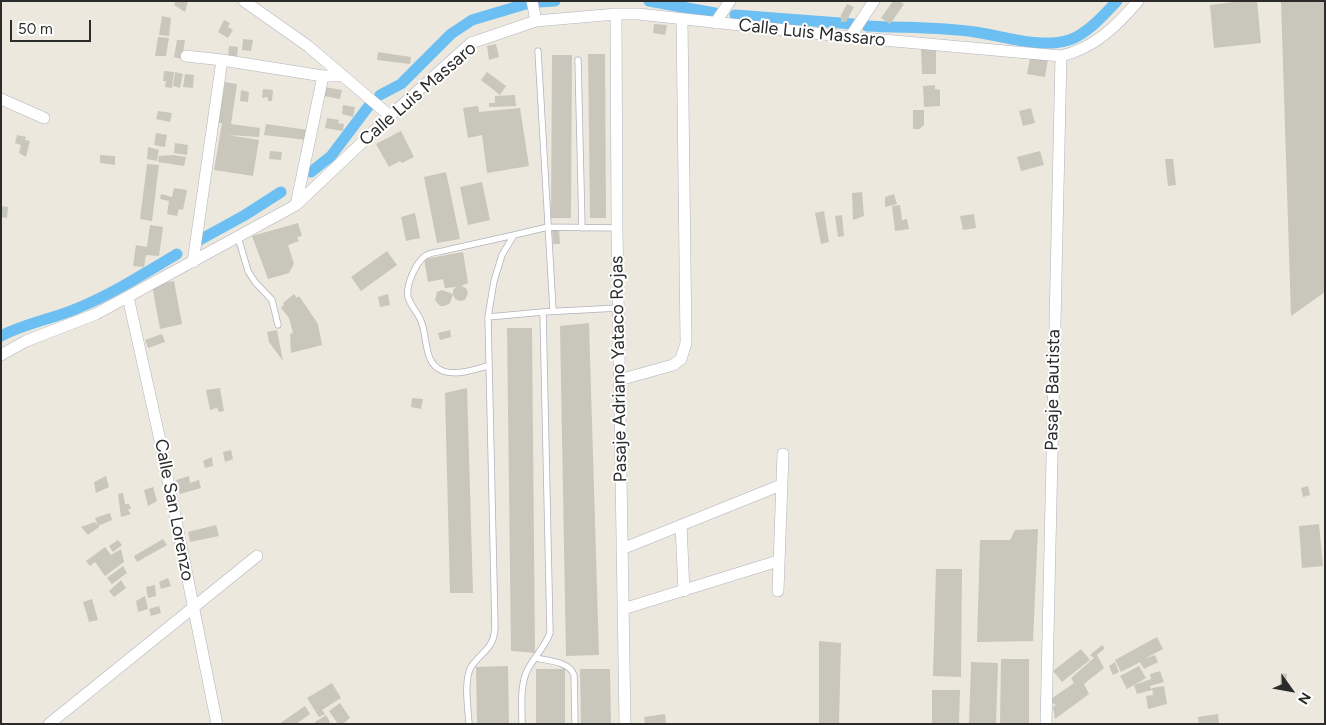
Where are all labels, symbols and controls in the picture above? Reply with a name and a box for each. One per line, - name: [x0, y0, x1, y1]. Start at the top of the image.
- scale bar: [12, 10, 94, 42]
- street label: Calle Luis Massaro: [737, 15, 887, 51]
- text: 50 m: [18, 20, 53, 38]
- street label: Calle Luis Massaro: [355, 37, 481, 151]
- street label: Pasaje Adriano Yataco Rojas: [606, 255, 632, 483]
- street label: Pasaje Bautista: [1041, 329, 1065, 451]
- street label: Calle San Lorenzo: [150, 437, 198, 583]
- north arrow: [1266, 665, 1316, 715]
- text: N: [1294, 689, 1314, 707]

